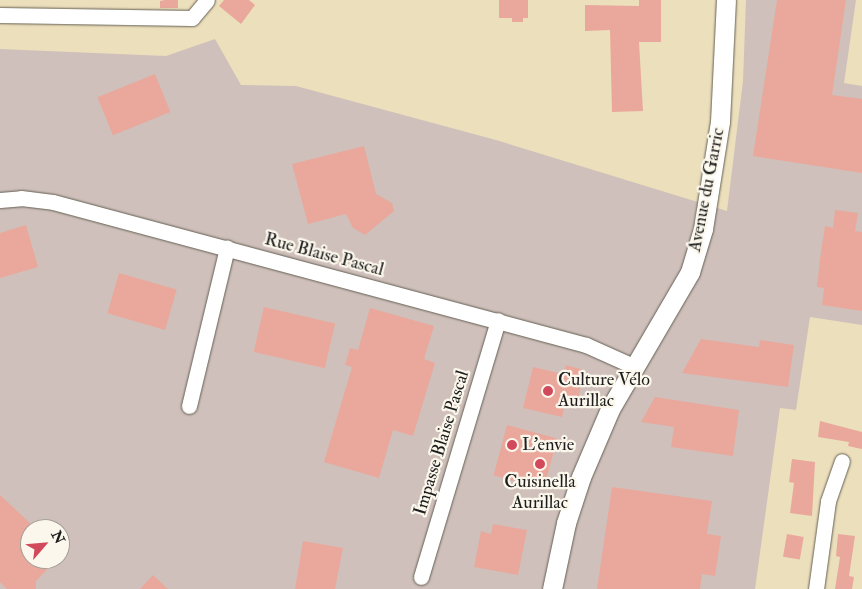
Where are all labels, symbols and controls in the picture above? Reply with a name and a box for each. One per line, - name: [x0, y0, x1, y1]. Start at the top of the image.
- street label: Avenue du Garric: [684, 126, 730, 254]
- street label: Rue Blaise Pascal: [262, 229, 386, 281]
- street label: Impasse Blaise Pascal: [410, 368, 474, 518]
- place label: Culture Vélo Aurillac: [558, 370, 650, 412]
- marker: Culture Vélo Aurillac: [542, 385, 554, 397]
- place label: L'envie: [522, 434, 574, 456]
- marker: L'envie: [506, 439, 518, 451]
- marker: Cuisinella Aurillac: [534, 458, 546, 470]
- place label: Cuisinella Aurillac: [504, 472, 576, 514]
- north arrow: [20, 519, 70, 569]
- text: N: [47, 528, 68, 547]

